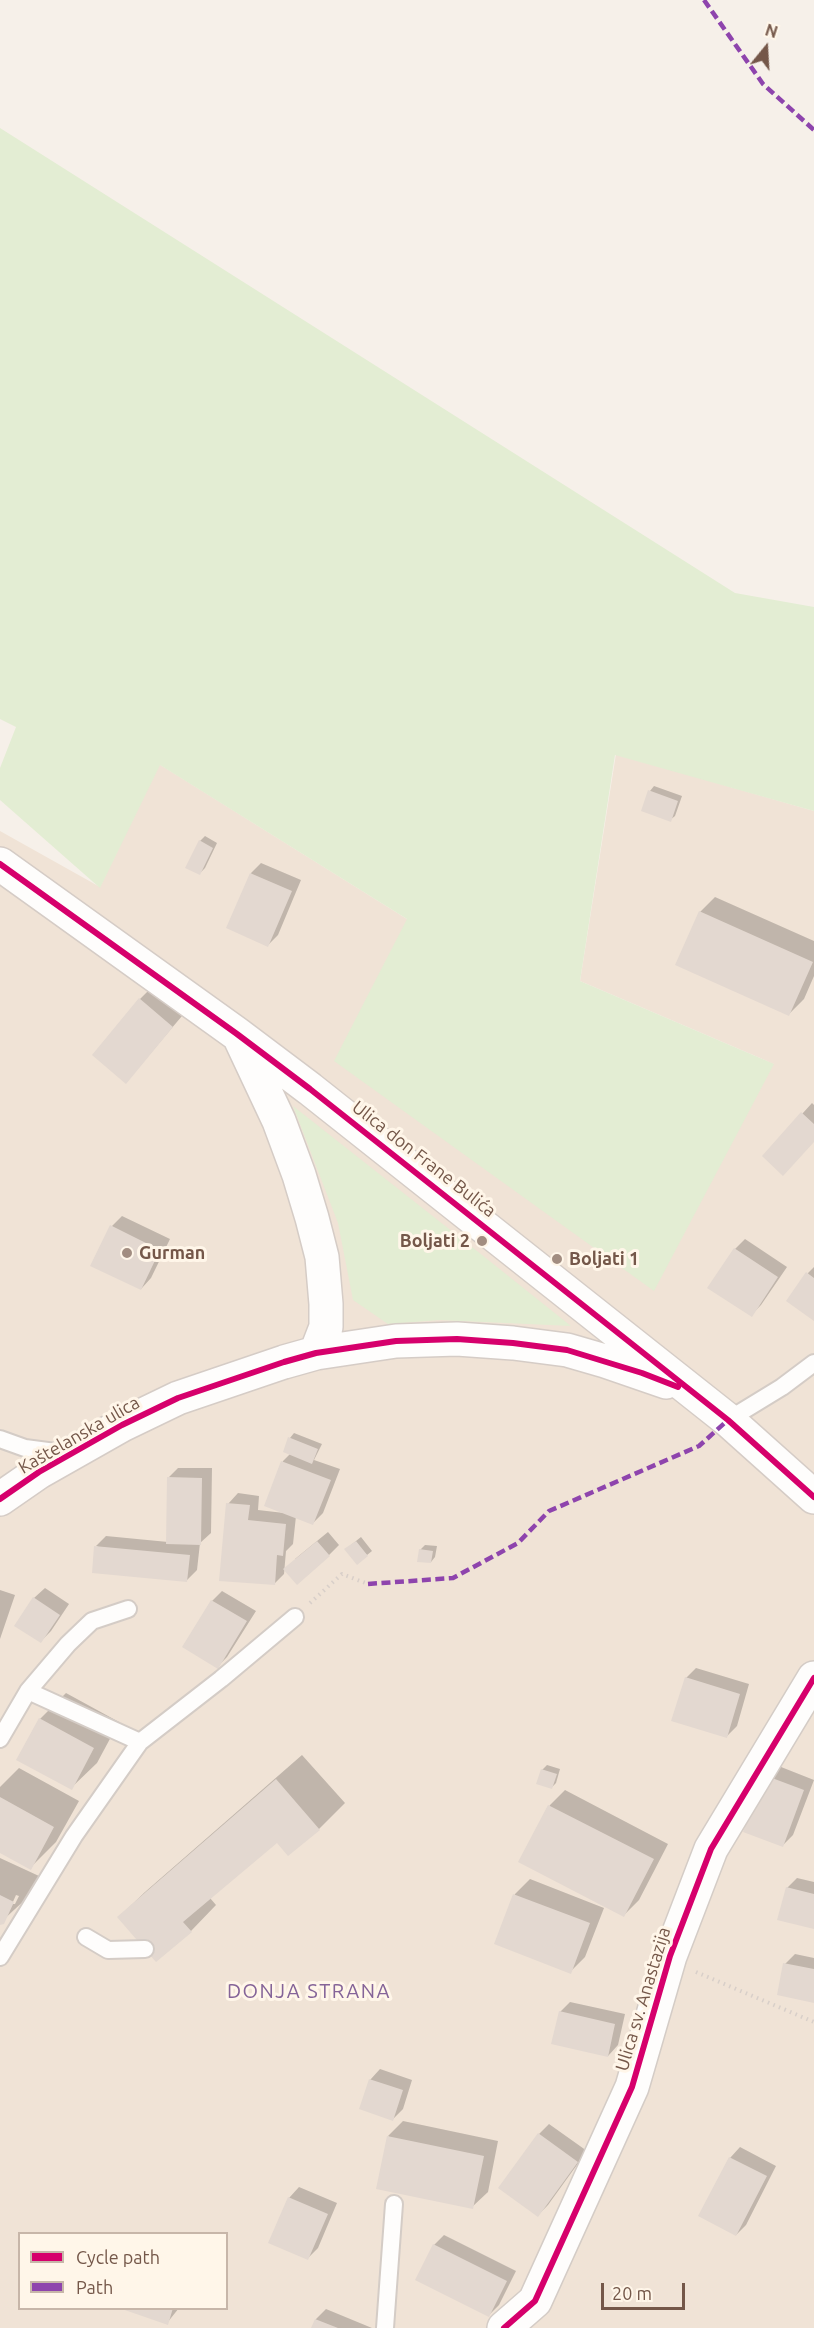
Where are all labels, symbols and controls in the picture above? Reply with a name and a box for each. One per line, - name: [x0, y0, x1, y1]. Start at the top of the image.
- north arrow: [736, 18, 796, 78]
- text: N: [763, 20, 780, 41]
- street label: Ulica don Frane Bulića: [348, 1096, 500, 1222]
- place label: Boljati 2: [400, 1230, 470, 1252]
- marker: Boljati 2: [475, 1234, 489, 1248]
- place label: Gurman: [139, 1242, 205, 1264]
- marker: Gurman: [120, 1246, 134, 1260]
- place label: Boljati 1: [569, 1248, 639, 1270]
- marker: Boljati 1: [550, 1252, 564, 1266]
- street label: Kaštelanska ulica: [15, 1392, 143, 1478]
- street label: Ulica sv. Anastazija: [611, 1924, 675, 2074]
- district label: DONJA STRANA: [227, 1979, 391, 2003]
- legend: [18, 2232, 228, 2310]
- text: Cycle path: [76, 2247, 160, 2267]
- scale bar: [604, 2271, 688, 2309]
- text: Path: [76, 2277, 113, 2297]
- text: 20 m: [612, 2283, 652, 2303]

